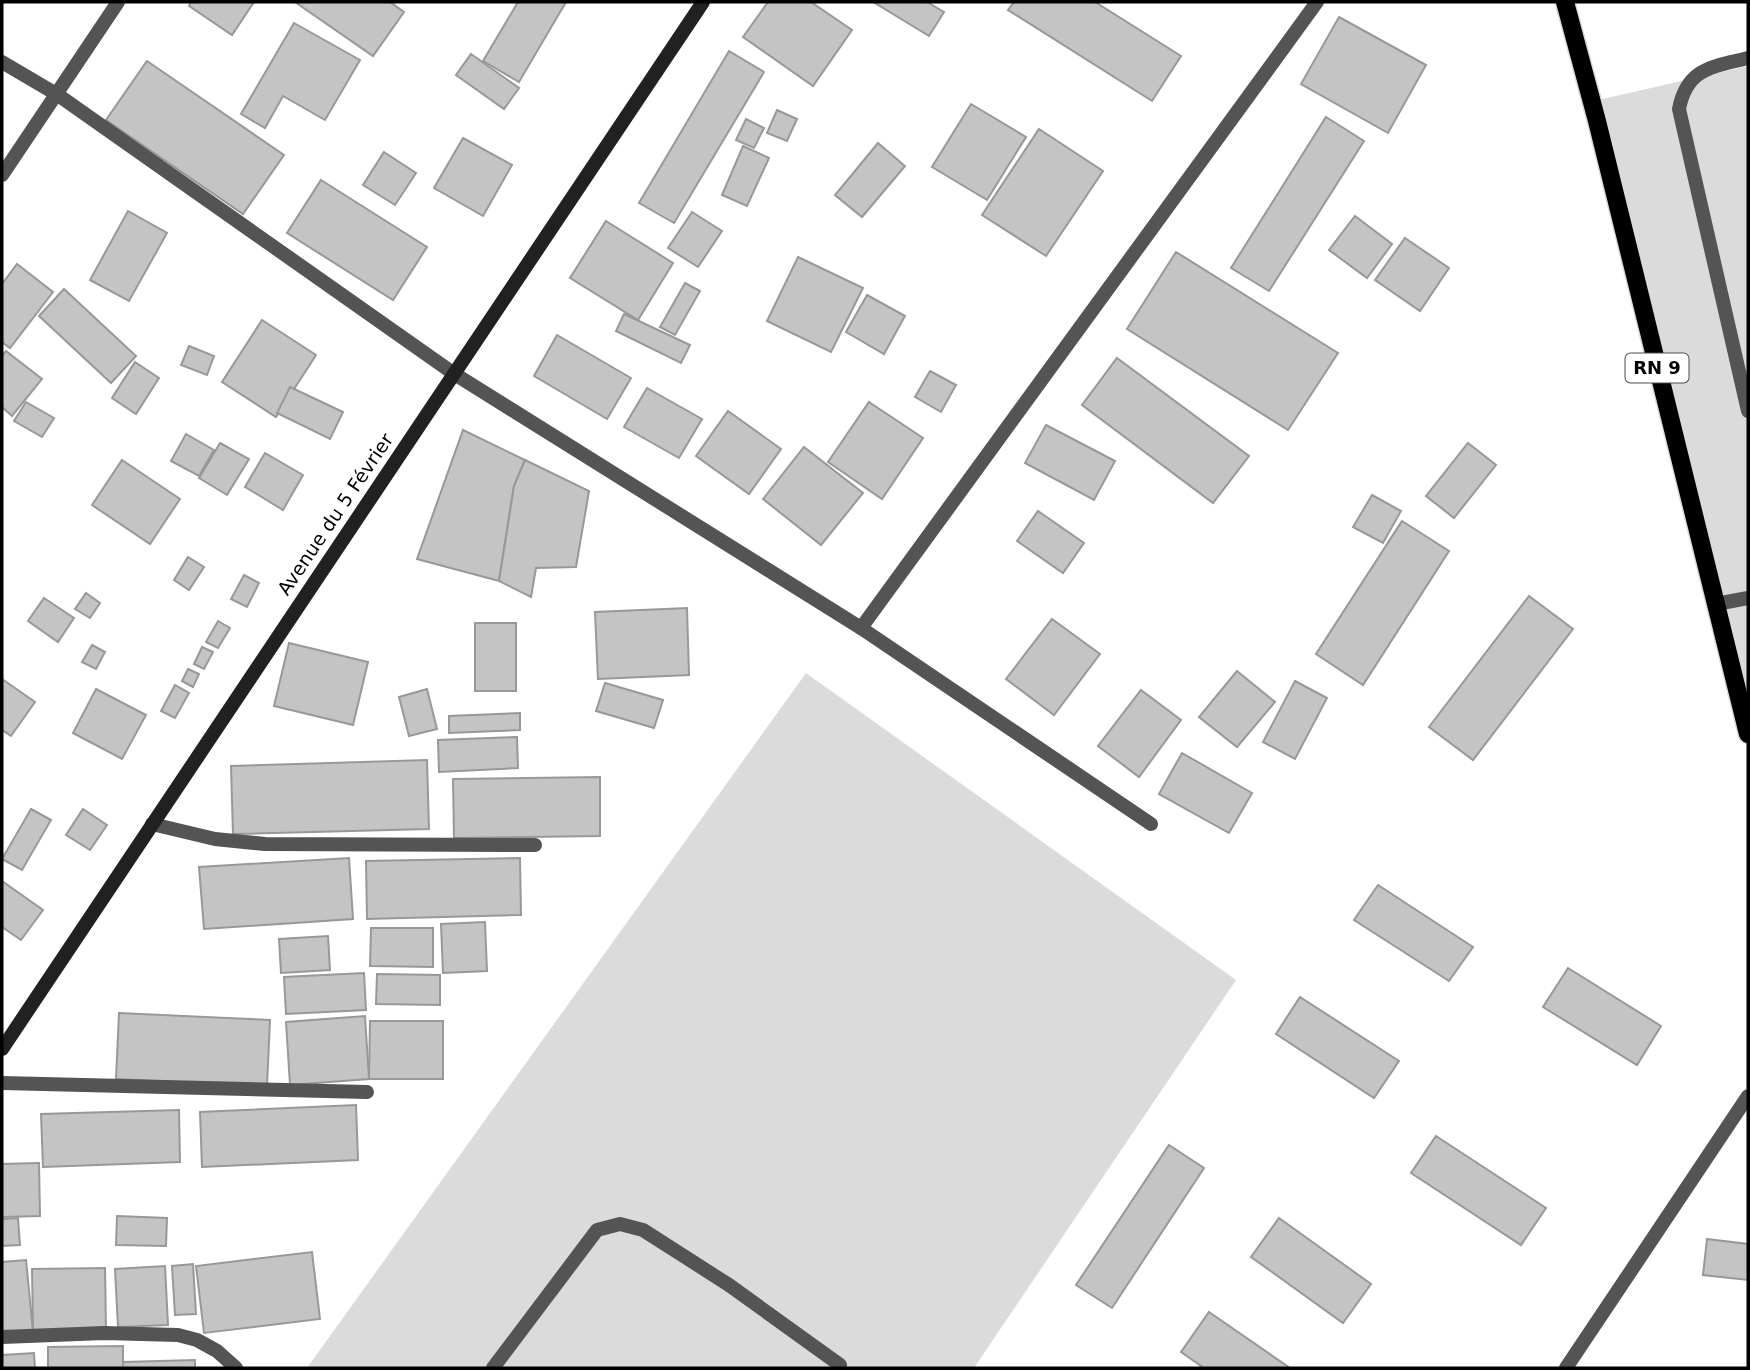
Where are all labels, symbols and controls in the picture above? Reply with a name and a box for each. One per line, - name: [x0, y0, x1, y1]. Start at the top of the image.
- road number: RN 9: [1626, 354, 1688, 382]
- street label: Avenue du 5 Février: [273, 429, 397, 599]

